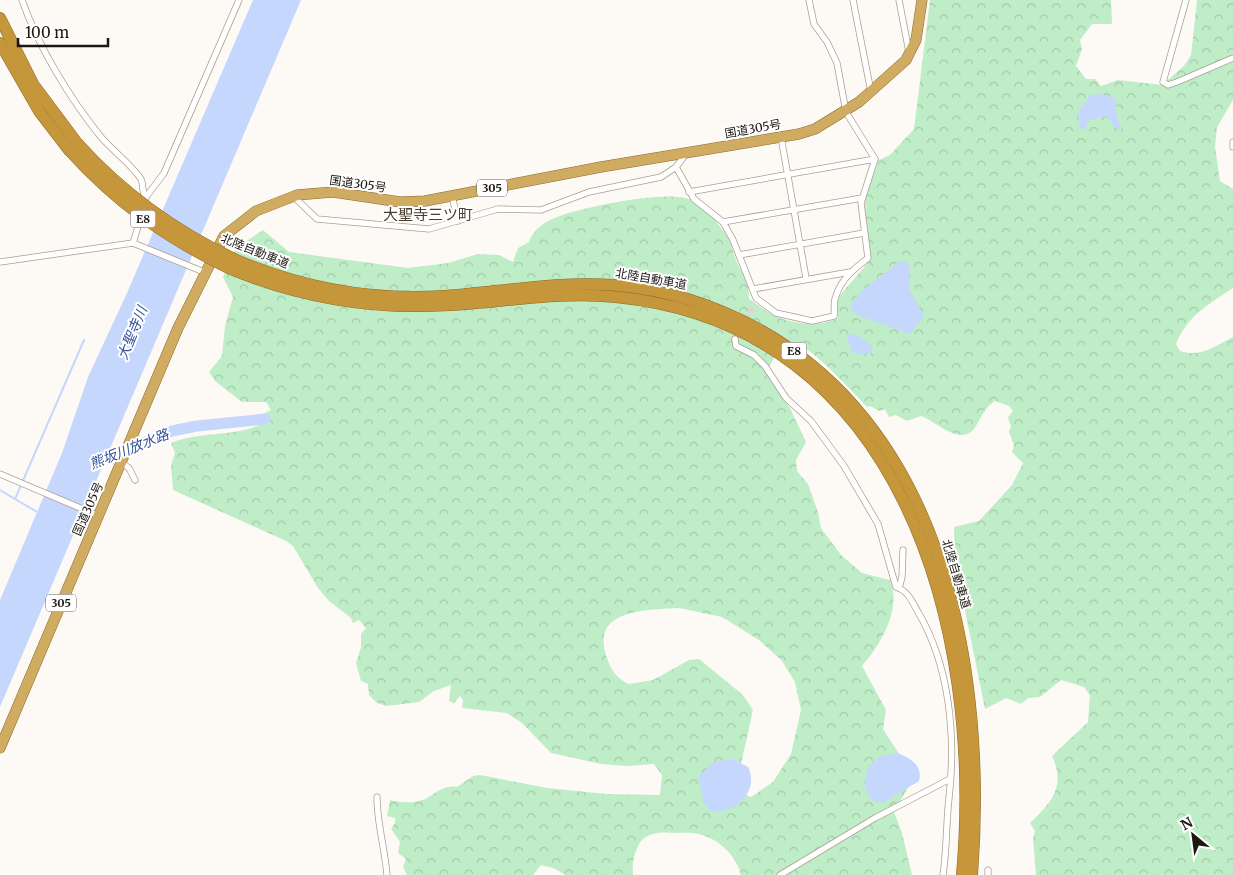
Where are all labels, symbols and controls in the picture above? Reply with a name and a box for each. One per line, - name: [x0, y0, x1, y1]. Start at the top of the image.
- scale bar: [18, 15, 108, 47]
- text: 100 m: [25, 23, 69, 42]
- street label: 国道305号: [723, 116, 782, 141]
- street label: 国道305号: [329, 172, 387, 195]
- road number: 305: [477, 180, 507, 197]
- district label: 大聖寺三ツ町: [383, 205, 473, 224]
- road number: E8: [130, 210, 156, 228]
- street label: 北陸自動車道: [219, 230, 291, 271]
- street label: 北陸自動車道: [614, 265, 688, 292]
- water label: 大聖寺川: [113, 302, 152, 362]
- road number: E8: [782, 342, 806, 360]
- water label: 熊坂川放水路: [87, 425, 172, 473]
- street label: 国道305号: [69, 480, 106, 538]
- street label: 北陸自動車道: [939, 537, 974, 610]
- road number: 305: [46, 594, 76, 612]
- north arrow: [1168, 810, 1218, 860]
- text: N: [1177, 813, 1196, 834]

